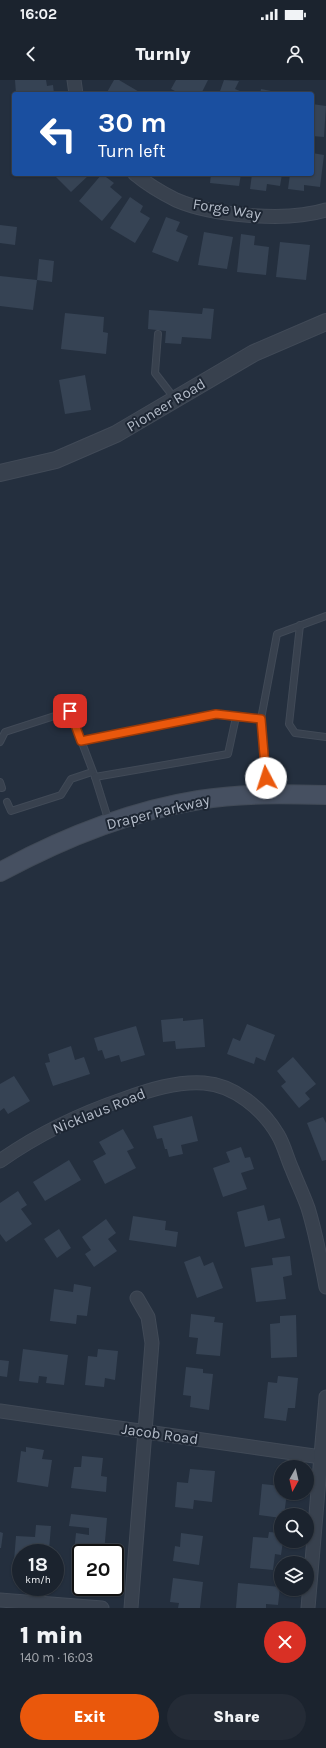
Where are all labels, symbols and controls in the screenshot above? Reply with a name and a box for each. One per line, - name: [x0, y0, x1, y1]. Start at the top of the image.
- text: 16:02: [20, 5, 57, 23]
- icon: back: [20, 43, 42, 65]
- text: Turnly: [135, 43, 191, 65]
- icon: person: [284, 43, 306, 65]
- text: 30 m: [98, 106, 167, 139]
- icon: left: [32, 108, 84, 160]
- text: Turn left: [98, 140, 166, 162]
- street label: Forge Way: [192, 195, 262, 223]
- street label: Pioneer Road: [123, 374, 209, 436]
- pin: [53, 694, 87, 728]
- icon: arrive: [59, 700, 81, 722]
- position arrow: [245, 757, 287, 799]
- street label: Draper Parkway: [105, 790, 211, 834]
- street label: Nicklaus Road: [50, 1084, 148, 1138]
- street label: Jacob Road: [121, 1420, 199, 1448]
- north arrow: [274, 1460, 314, 1500]
- map controls: [274, 1460, 314, 1596]
- button: search: [274, 1508, 314, 1548]
- speed limit sign: 20: [72, 1544, 124, 1596]
- text: 18: [28, 1553, 48, 1576]
- button: layers: [274, 1556, 314, 1596]
- text: km/h: [25, 1574, 51, 1586]
- text: 1 min: [20, 1621, 83, 1649]
- button: close: [264, 1621, 306, 1663]
- text: 140 m · 16:03: [20, 1650, 93, 1665]
- button: Exit: [20, 1694, 159, 1740]
- button: Share: [167, 1694, 306, 1740]

